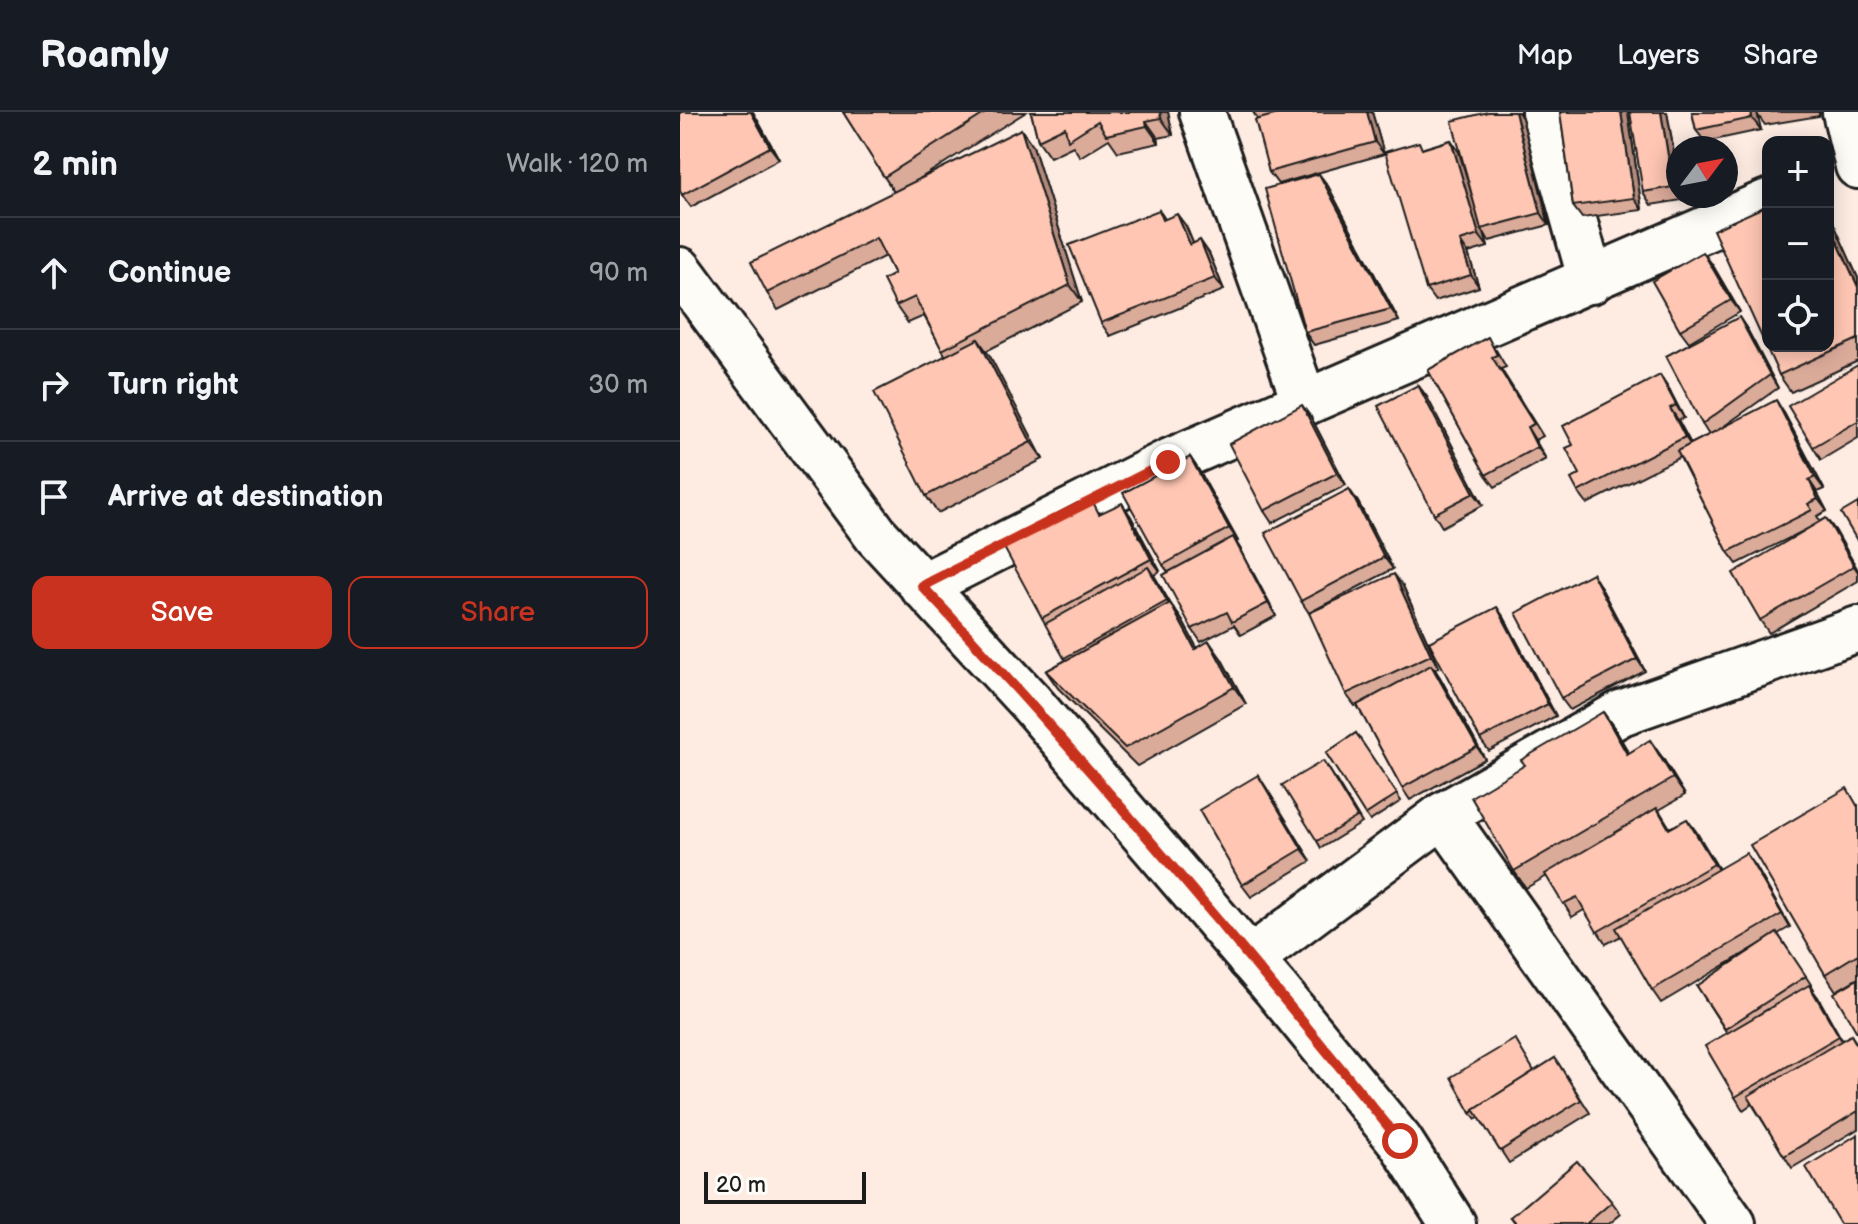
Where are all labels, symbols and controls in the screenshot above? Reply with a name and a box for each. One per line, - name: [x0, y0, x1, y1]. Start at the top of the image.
- text: Roamly: [40, 33, 169, 78]
- text: Map: [1517, 39, 1573, 72]
- text: Layers: [1617, 39, 1700, 72]
- text: Share: [1744, 39, 1818, 72]
- north arrow: [1666, 136, 1738, 208]
- map controls: [1762, 136, 1834, 352]
- button: +: [1762, 136, 1834, 208]
- text: 2 min: [32, 144, 118, 185]
- text: Walk · 120 m: [506, 149, 648, 180]
- button: −: [1762, 208, 1834, 280]
- icon: ahead: [32, 251, 76, 295]
- text: Continue: [108, 255, 231, 291]
- text: 90 m: [589, 258, 648, 289]
- button: locate: [1762, 280, 1834, 352]
- icon: right: [32, 363, 76, 407]
- text: Turn right: [108, 367, 239, 403]
- text: 30 m: [588, 370, 648, 401]
- route end: [1150, 444, 1186, 480]
- icon: arrive: [32, 475, 76, 519]
- text: Arrive at destination: [108, 479, 384, 515]
- button: Save: [32, 576, 332, 649]
- button: Share: [348, 576, 648, 649]
- route start: [1382, 1123, 1418, 1159]
- scale bar: [704, 1168, 866, 1204]
- text: 20 m: [716, 1172, 766, 1199]

